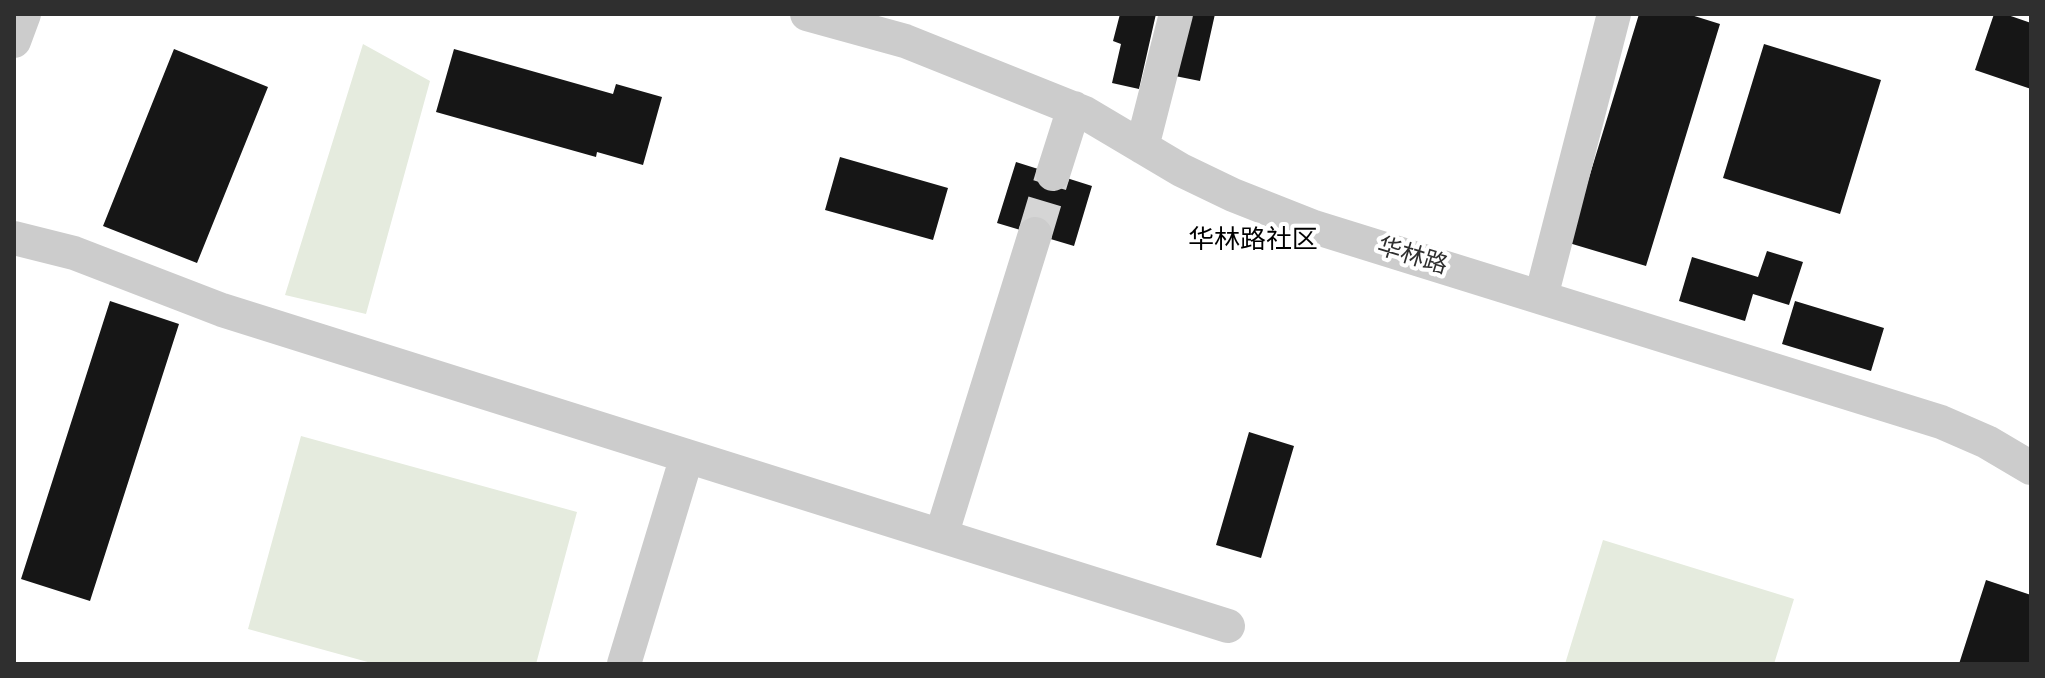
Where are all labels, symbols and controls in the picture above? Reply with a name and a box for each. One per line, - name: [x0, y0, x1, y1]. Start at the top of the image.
- district label: 华林路社区: [1188, 225, 1318, 257]
- street label: 华林路: [1373, 233, 1451, 281]

